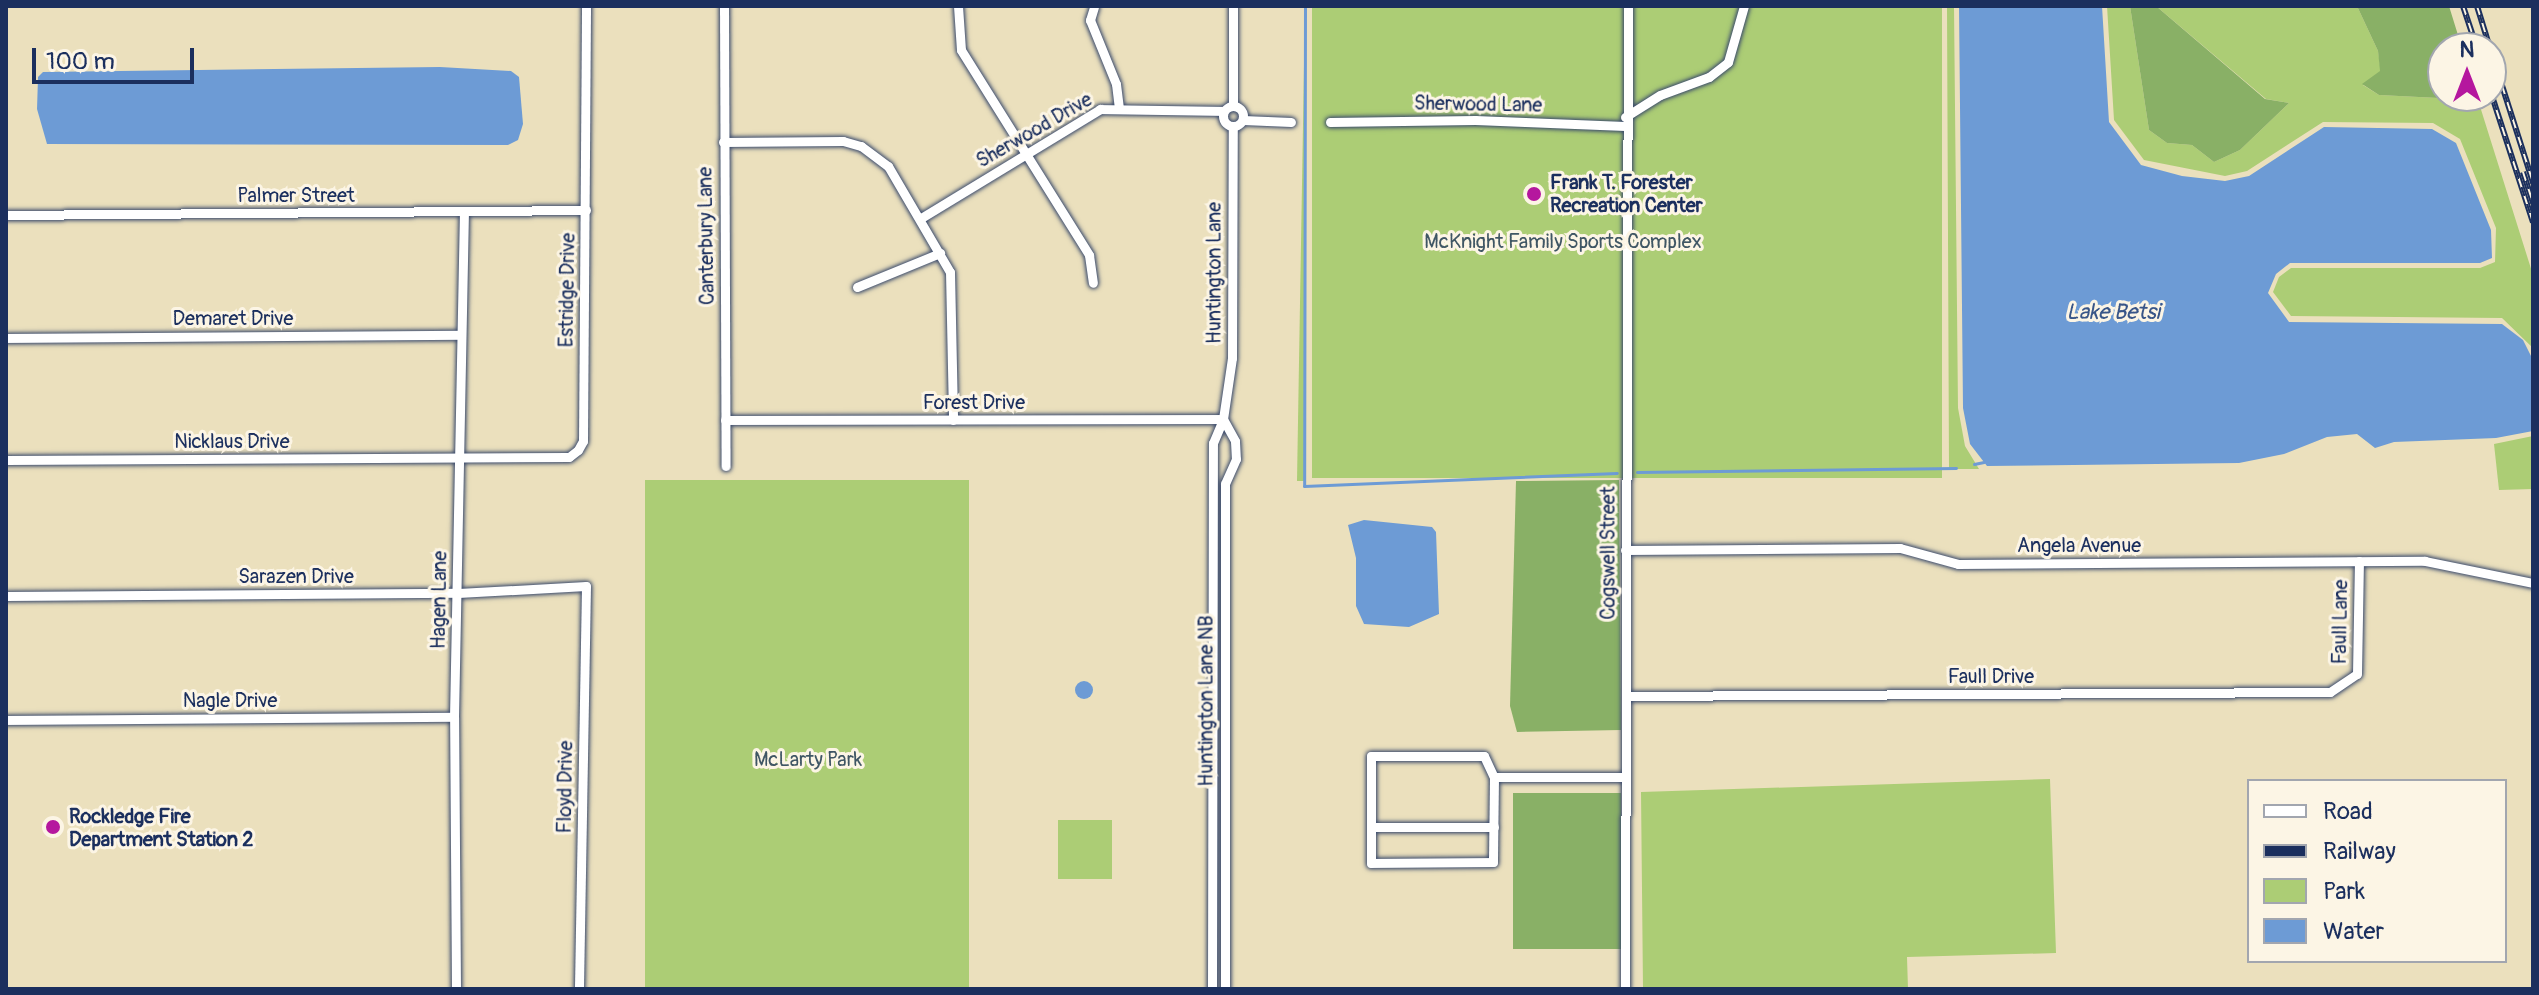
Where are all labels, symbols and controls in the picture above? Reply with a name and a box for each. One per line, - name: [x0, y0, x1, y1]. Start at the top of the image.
- scale bar: [36, 32, 198, 82]
- north arrow: [2427, 32, 2507, 112]
- text: N: [2460, 36, 2474, 64]
- text: 100 m: [46, 47, 115, 76]
- street label: Sherwood Drive: [972, 87, 1096, 173]
- street label: Sherwood Lane: [1414, 91, 1542, 117]
- street label: Canterbury Lane: [693, 167, 719, 305]
- place label: Frank T. Forester Recreation Center: [1550, 170, 1703, 217]
- street label: Palmer Street: [237, 183, 355, 207]
- marker: Frank T. Forester Recreation Center: [1525, 185, 1543, 203]
- street label: Huntington Lane: [1202, 202, 1226, 344]
- park label: McKnight Family Sports Complex: [1424, 229, 1702, 253]
- street label: Estridge Drive: [554, 232, 580, 348]
- water label: Lake Betsi: [2066, 300, 2160, 326]
- street label: Demaret Drive: [173, 306, 293, 330]
- street label: Forest Drive: [923, 390, 1025, 414]
- street label: Nicklaus Drive: [174, 429, 290, 453]
- street label: Cogswell Street: [1596, 486, 1620, 620]
- street label: Angela Avenue: [2017, 533, 2141, 557]
- street label: Hagen Lane: [426, 551, 452, 649]
- street label: Sarazen Drive: [238, 564, 354, 588]
- street label: Faull Lane: [2327, 579, 2353, 665]
- street label: Huntington Lane NB: [1194, 615, 1218, 787]
- street label: Faull Drive: [1948, 664, 2034, 688]
- street label: Nagle Drive: [183, 688, 277, 712]
- street label: Floyd Drive: [552, 740, 578, 834]
- park label: McLarty Park: [754, 747, 862, 771]
- legend: [2247, 779, 2507, 963]
- text: Road: [2323, 797, 2373, 826]
- place label: Rockledge Fire Department Station 2: [69, 804, 253, 851]
- marker: Rockledge Fire Department Station 2: [44, 818, 62, 836]
- text: Railway: [2323, 837, 2396, 866]
- text: Park: [2323, 877, 2365, 906]
- text: Water: [2323, 917, 2384, 946]

